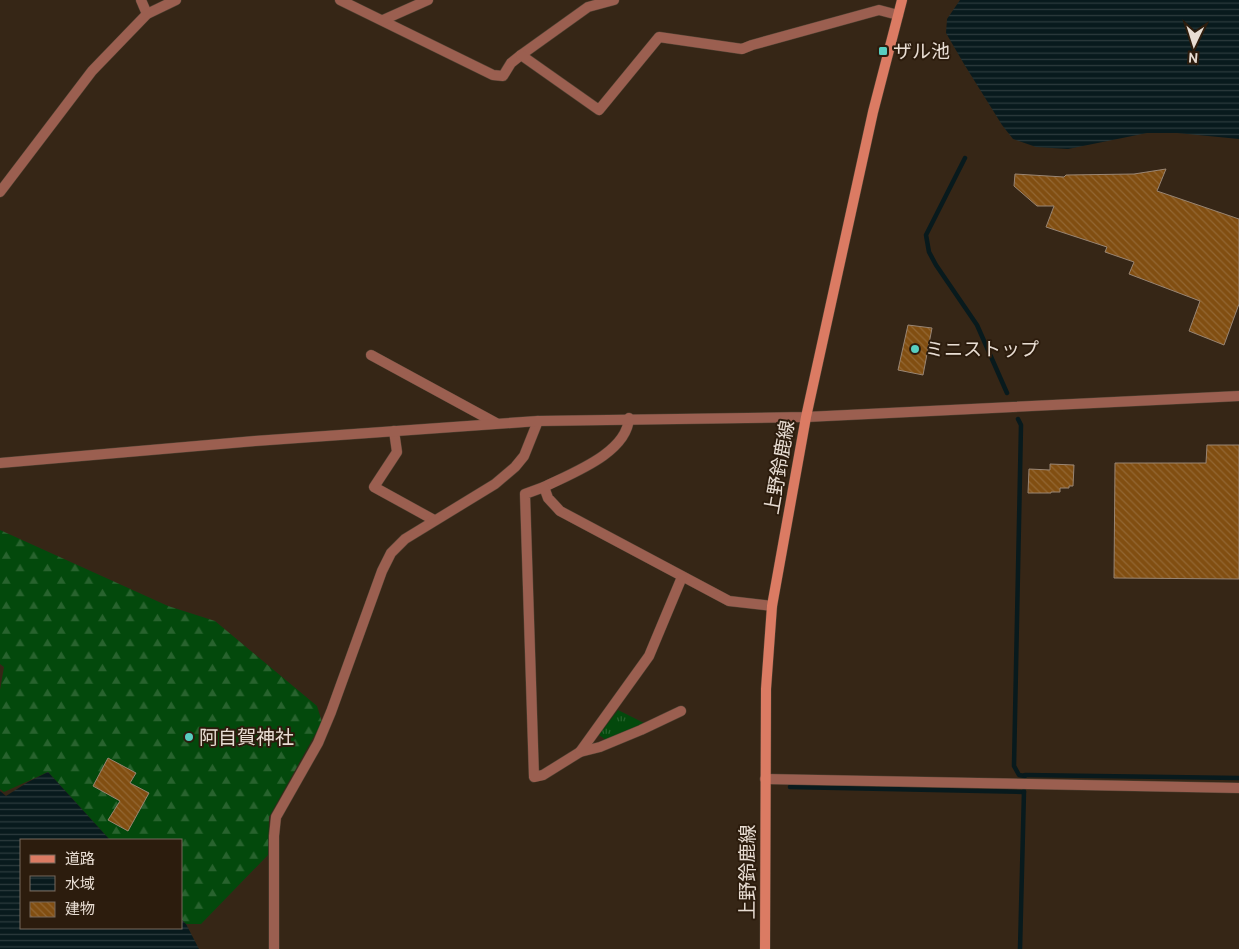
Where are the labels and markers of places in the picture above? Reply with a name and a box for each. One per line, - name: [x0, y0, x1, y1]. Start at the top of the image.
- place label: ザル池: [893, 40, 950, 63]
- marker: ザル池: [877, 45, 889, 57]
- place label: ミニストップ: [925, 338, 1039, 361]
- marker: ミニストップ: [909, 343, 921, 355]
- place label: 阿自賀神社: [199, 726, 294, 749]
- marker: 阿自賀神社: [183, 731, 195, 743]

